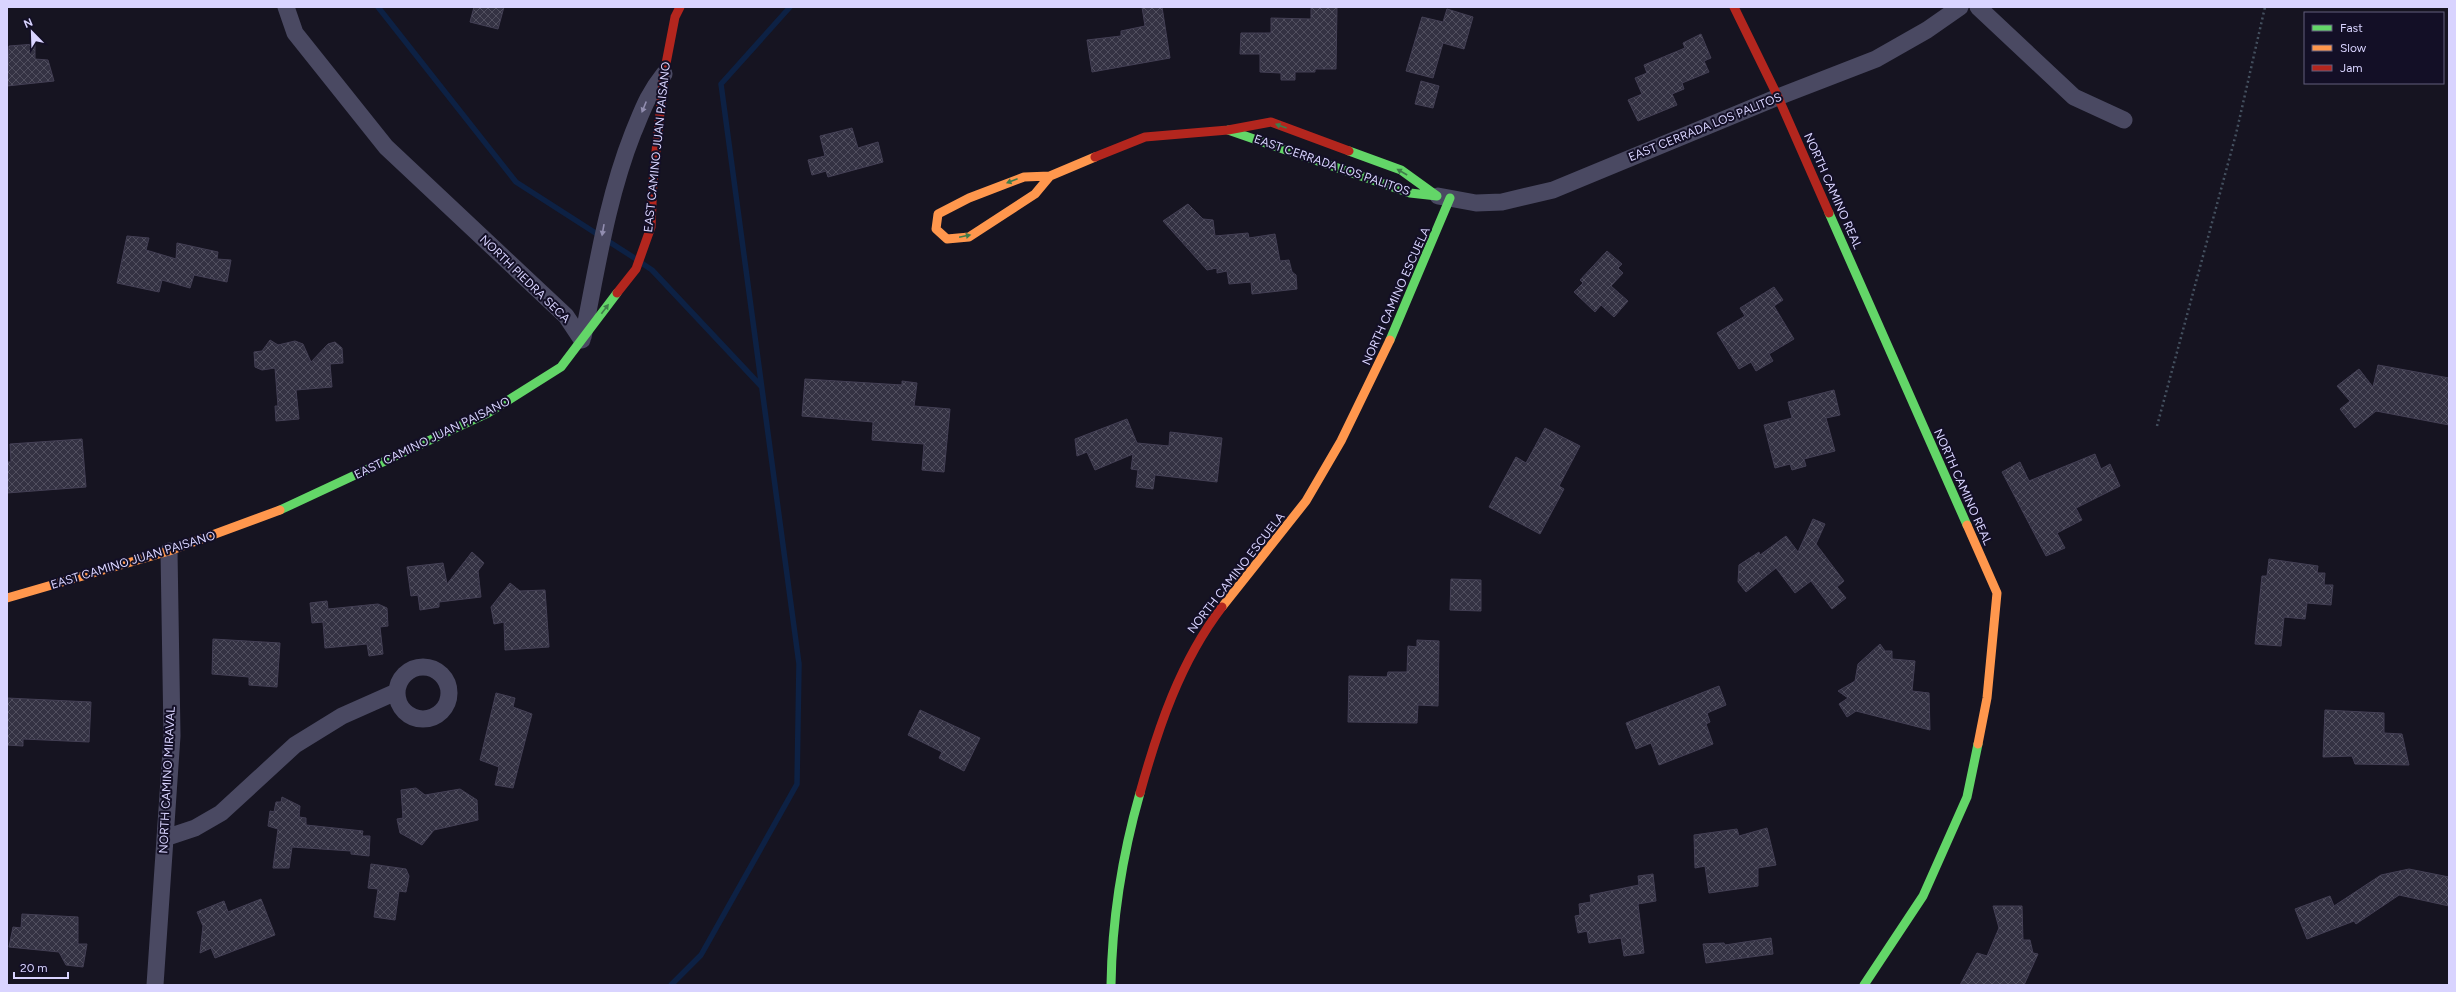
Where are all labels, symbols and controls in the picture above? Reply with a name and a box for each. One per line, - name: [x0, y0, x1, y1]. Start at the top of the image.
- north arrow: [12, 12, 52, 52]
- legend: [2304, 12, 2444, 84]
- text: N: [22, 16, 35, 31]
- text: Fast: [2340, 21, 2363, 35]
- text: Slow: [2340, 41, 2367, 55]
- street label: EAST CAMINO JUAN PAISANO: [641, 61, 673, 233]
- text: Jam: [2340, 61, 2363, 75]
- street label: EAST CERRADA LOS PALITOS: [1626, 90, 1784, 164]
- one-way arrow: [640, 101, 646, 113]
- one-way arrow: [1275, 122, 1287, 128]
- street label: NORTH CAMINO REAL: [1801, 131, 1865, 252]
- street label: EAST CERRADA LOS PALITOS: [1252, 132, 1412, 198]
- one-way arrow: [1396, 168, 1408, 175]
- one-way arrow: [1006, 178, 1018, 184]
- one-way arrow: [600, 224, 606, 236]
- street label: NORTH CAMINO ESCUELA: [1359, 225, 1433, 367]
- street label: NORTH PIEDRA SECA: [477, 232, 573, 326]
- one-way arrow: [959, 233, 972, 239]
- one-way arrow: [601, 304, 610, 315]
- street label: EAST CAMINO JUAN PAISANO: [352, 394, 512, 482]
- street label: NORTH CAMINO REAL: [1931, 427, 1995, 548]
- street label: NORTH CAMINO ESCUELA: [1184, 510, 1288, 636]
- street label: EAST CAMINO JUAN PAISANO: [49, 528, 217, 592]
- street label: NORTH CAMINO MIRAVAL: [156, 705, 178, 854]
- scale bar: [14, 954, 68, 980]
- text: 20 m: [20, 961, 48, 975]

